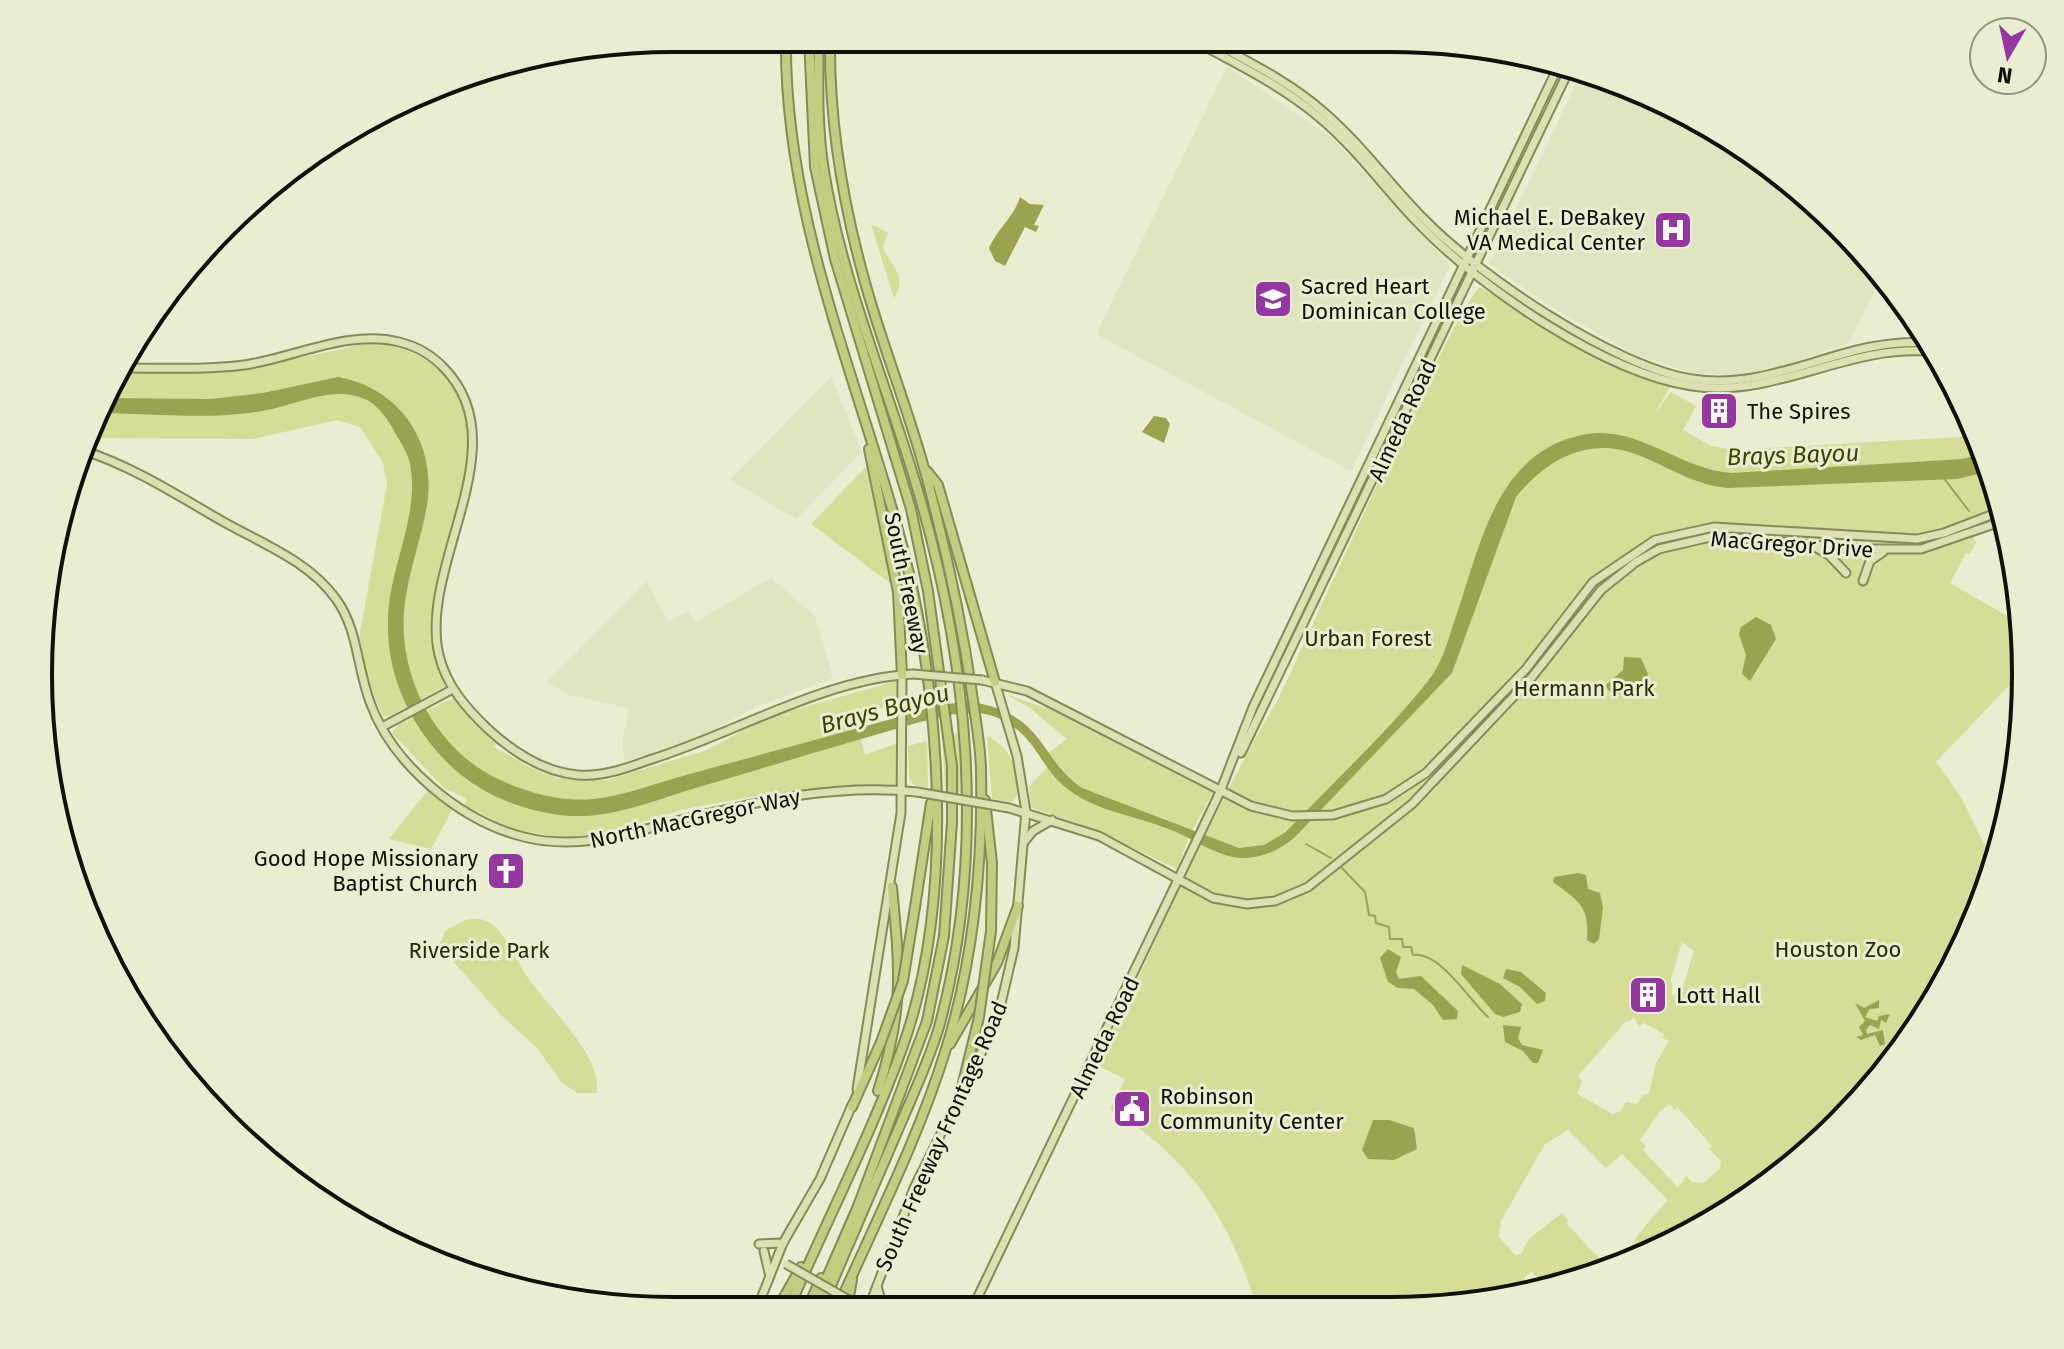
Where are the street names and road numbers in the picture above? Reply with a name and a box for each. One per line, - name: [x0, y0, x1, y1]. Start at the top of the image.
- street label: Almeda Road: [1362, 355, 1442, 486]
- street label: South Freeway: [878, 510, 935, 657]
- street label: MacGregor Drive: [1710, 525, 1874, 564]
- street label: North MacGregor Way: [587, 783, 803, 854]
- street label: Almeda Road: [1063, 972, 1145, 1102]
- street label: South Freeway Frontage Road: [870, 997, 1013, 1275]

